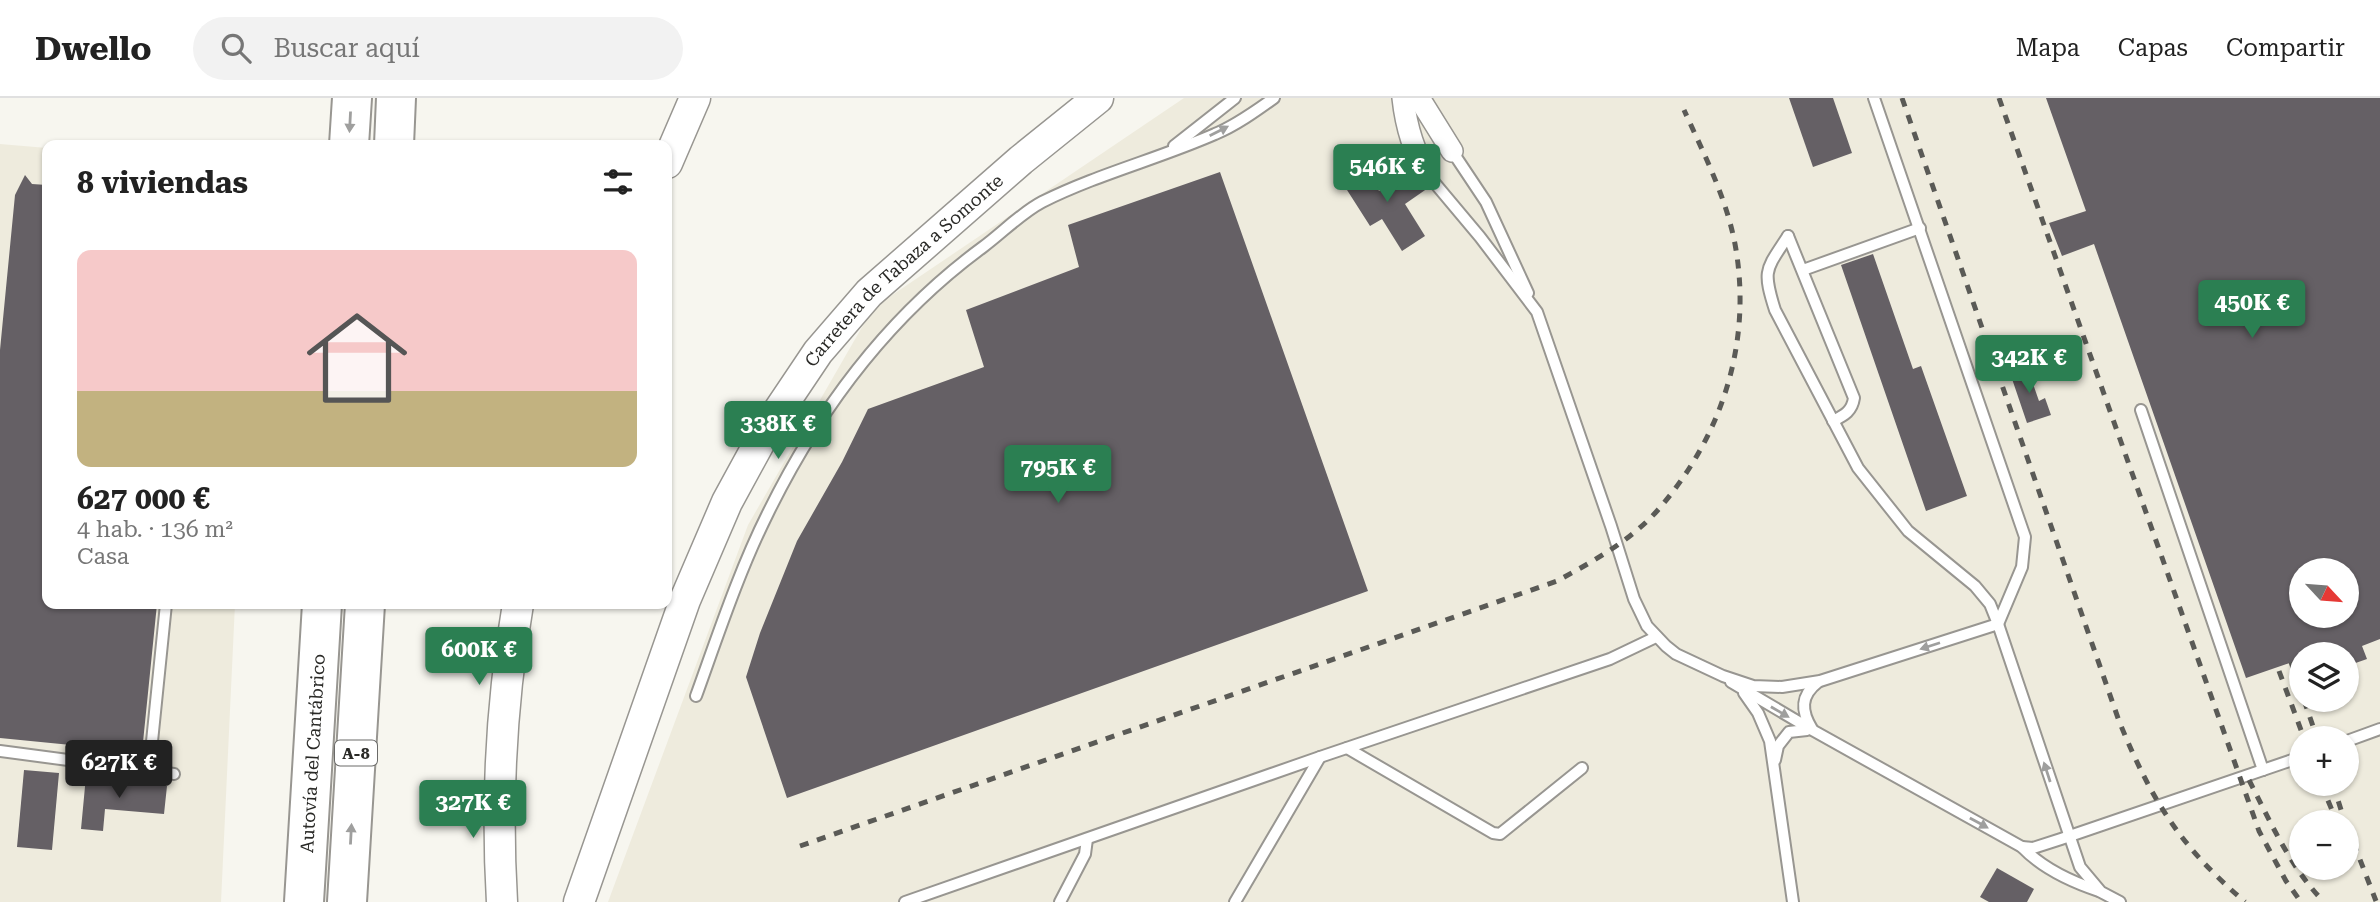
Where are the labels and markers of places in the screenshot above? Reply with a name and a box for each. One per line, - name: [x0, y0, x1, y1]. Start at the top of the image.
- pin: 546K €: [1330, 144, 1444, 204]
- pin: 450K €: [2195, 280, 2309, 340]
- pin: 342K €: [1972, 336, 2086, 395]
- pin: 338K €: [721, 402, 835, 461]
- pin: 795K €: [1001, 446, 1115, 505]
- pin: 600K €: [422, 628, 536, 687]
- pin: 627K €: [62, 740, 176, 800]
- pin: 327K €: [416, 780, 530, 840]

